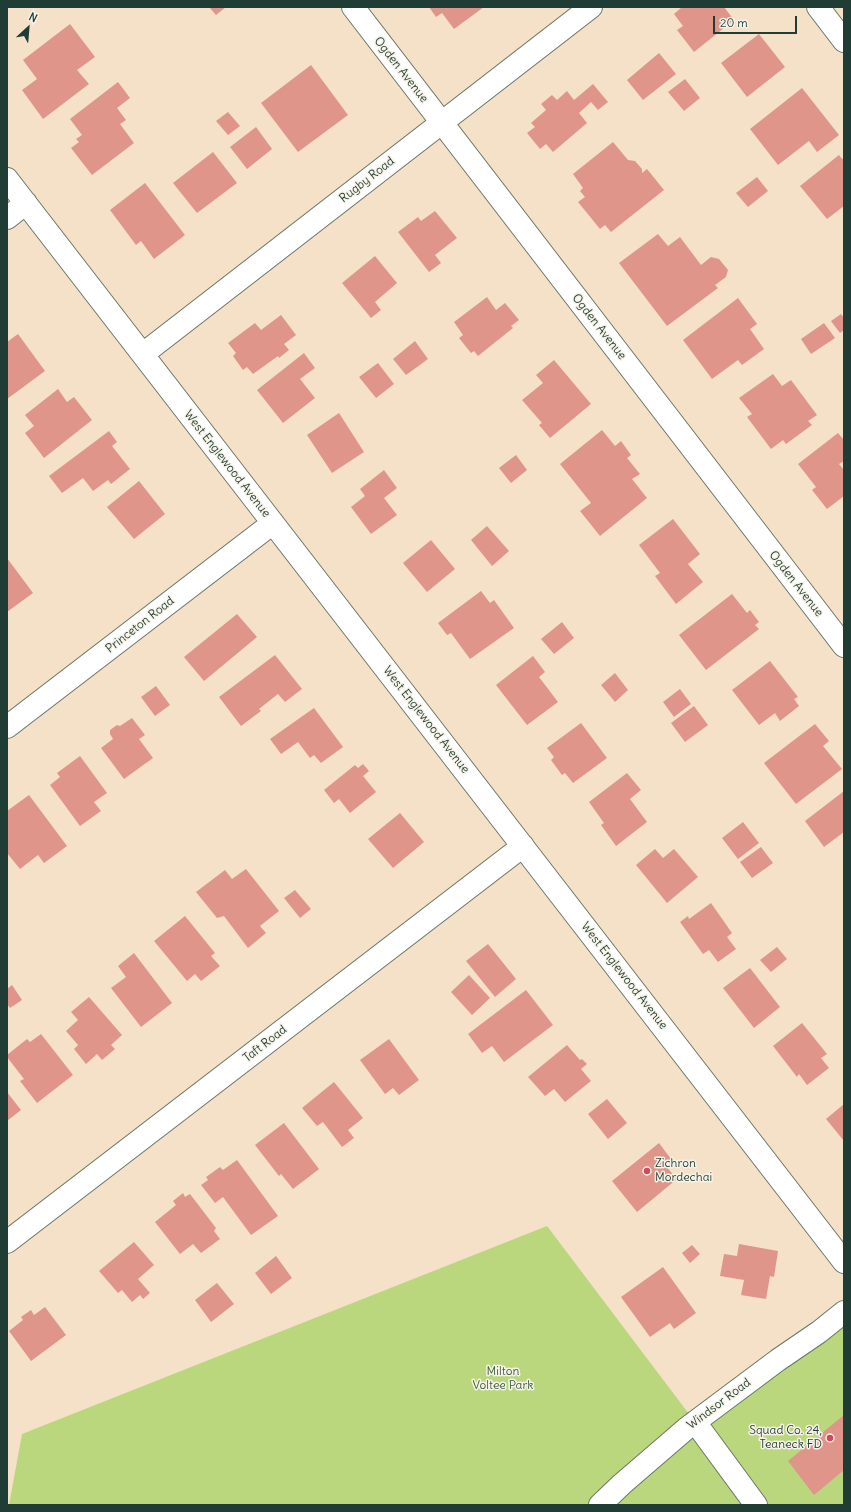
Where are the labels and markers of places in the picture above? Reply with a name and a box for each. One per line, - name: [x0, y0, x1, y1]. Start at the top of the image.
- place label: Zichron Mordechai: [655, 1157, 712, 1185]
- marker: Zichron Mordechai: [642, 1166, 652, 1176]
- place label: Squad Co. 24, Teaneck FD: [749, 1424, 822, 1452]
- marker: Squad Co. 24, Teaneck FD: [825, 1433, 835, 1443]

